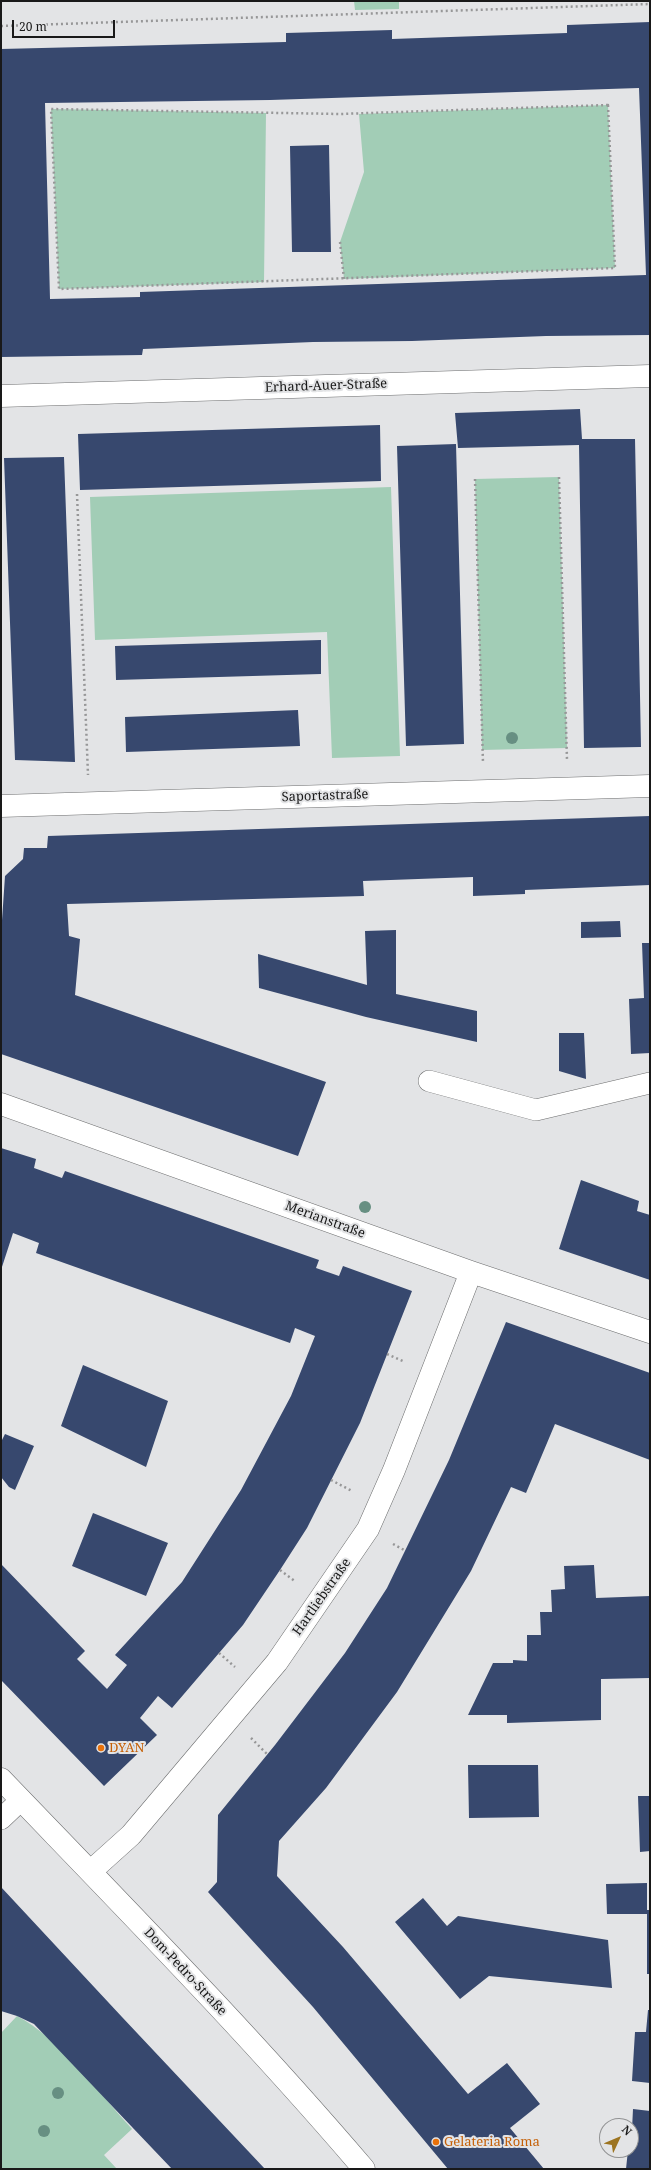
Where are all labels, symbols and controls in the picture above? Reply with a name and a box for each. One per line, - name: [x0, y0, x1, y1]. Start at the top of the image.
- scale bar: [14, 12, 117, 38]
- text: 20 m: [19, 18, 47, 35]
- street label: Erhard-Auer-Straße: [265, 376, 387, 396]
- street label: Saportastraße: [281, 787, 369, 805]
- street label: Merianstraße: [283, 1198, 367, 1242]
- street label: Hartliebstraße: [290, 1555, 354, 1639]
- place label: DYAN: [109, 1740, 144, 1756]
- marker: DYAN: [96, 1743, 106, 1753]
- street label: Dom-Pedro-Straße: [140, 1925, 230, 2019]
- north arrow: [599, 2118, 639, 2158]
- text: N: [619, 2122, 636, 2138]
- place label: Gelateria Roma: [444, 2134, 540, 2150]
- marker: Gelateria Roma: [431, 2137, 441, 2147]

